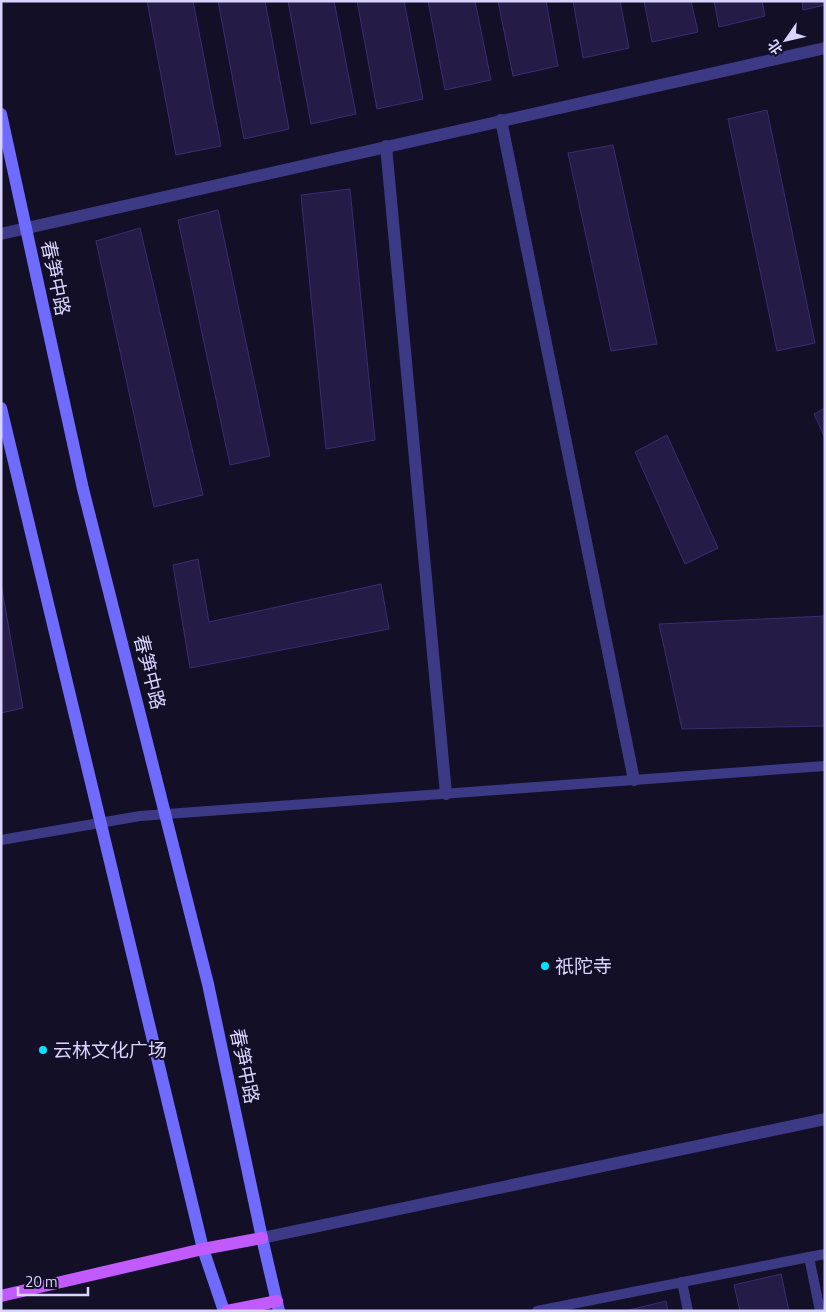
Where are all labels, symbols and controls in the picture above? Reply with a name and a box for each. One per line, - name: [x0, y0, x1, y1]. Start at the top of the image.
- north arrow: [761, 15, 811, 65]
- text: 北: [762, 36, 787, 59]
- street label: 春笋中路: [34, 238, 79, 318]
- street label: 春笋中路: [127, 631, 174, 712]
- place label: 祇陀寺: [555, 951, 612, 980]
- marker: 祇陀寺: [539, 960, 551, 972]
- street label: 春笋中路: [223, 1026, 268, 1106]
- place label: 云林文化广场: [53, 1035, 167, 1064]
- marker: 云林文化广场: [37, 1044, 49, 1056]
- scale bar: [18, 1264, 88, 1296]
- text: 20 m: [25, 1270, 58, 1293]

